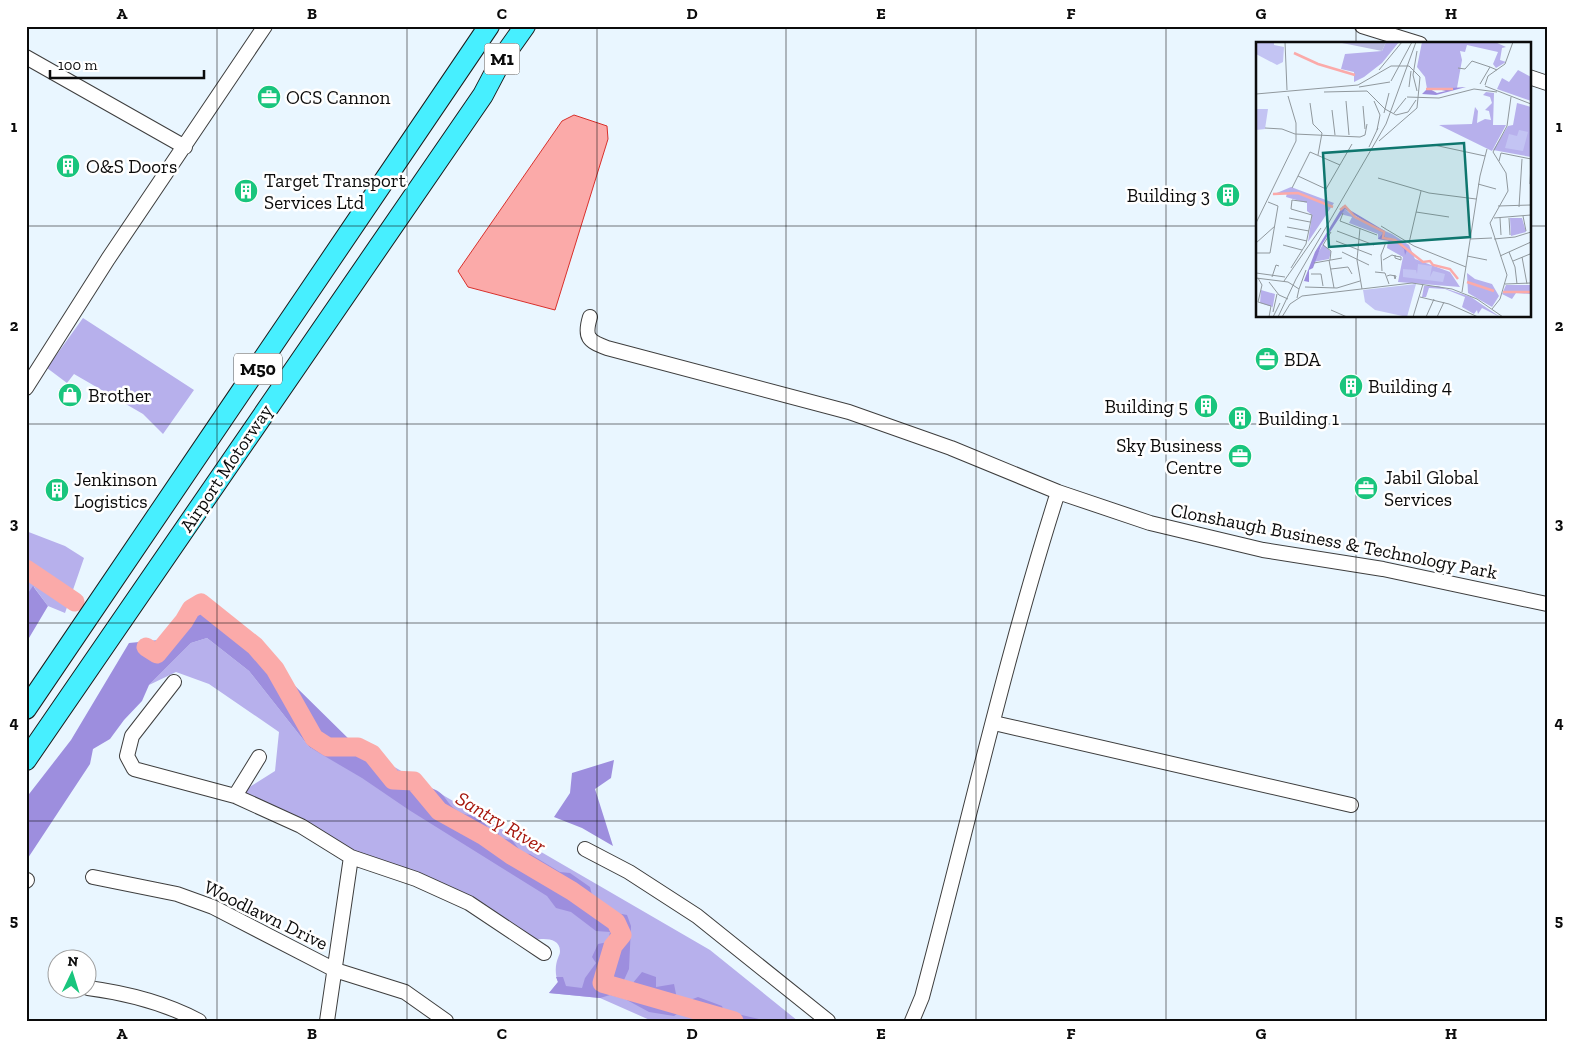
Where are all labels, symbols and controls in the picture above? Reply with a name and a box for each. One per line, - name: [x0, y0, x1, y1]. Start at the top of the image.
- text: A: [117, 4, 128, 23]
- text: B: [307, 4, 317, 23]
- text: C: [497, 4, 507, 23]
- text: D: [686, 4, 698, 23]
- text: E: [876, 4, 886, 23]
- text: F: [1066, 4, 1076, 23]
- text: G: [1256, 4, 1267, 23]
- text: H: [1445, 4, 1457, 23]
- inset map: [1256, 42, 1530, 318]
- road number: M1: [484, 44, 520, 74]
- scale bar: [50, 48, 204, 80]
- text: 100 m: [58, 56, 97, 74]
- office icon: OCS Cannon: [256, 84, 282, 110]
- place label: OCS Cannon: [286, 86, 391, 109]
- text: 1: [11, 117, 18, 136]
- text: 1: [1556, 117, 1563, 136]
- building icon: O&S Doors: [55, 153, 81, 179]
- place label: O&S Doors: [86, 155, 177, 178]
- place label: Target Transport Services Ltd: [264, 169, 406, 214]
- building icon: Target Transport Services Ltd: [233, 178, 259, 204]
- building icon: Building 3: [1215, 182, 1241, 208]
- place label: Building 3: [1127, 184, 1210, 207]
- text: 2: [10, 316, 19, 335]
- text: 2: [1555, 316, 1564, 335]
- office icon: BDA: [1254, 346, 1280, 372]
- place label: BDA: [1284, 348, 1321, 371]
- road number: M50: [234, 354, 282, 384]
- building icon: Building 4: [1338, 373, 1364, 399]
- place label: Building 4: [1368, 375, 1452, 398]
- shop icon: Brother: [57, 382, 83, 408]
- place label: Brother: [88, 384, 152, 407]
- building icon: Building 5: [1193, 393, 1219, 419]
- place label: Building 5: [1104, 395, 1188, 418]
- street label: Airport Motorway: [175, 400, 277, 536]
- building icon: Building 1: [1227, 405, 1253, 431]
- place label: Building 1: [1258, 407, 1339, 430]
- place label: Sky Business Centre: [1116, 434, 1222, 479]
- office icon: Sky Business Centre: [1227, 443, 1253, 469]
- place label: Jabil Global Services: [1384, 466, 1478, 511]
- place label: Jenkinson Logistics: [74, 468, 157, 513]
- office icon: Jabil Global Services: [1353, 475, 1379, 501]
- building icon: Jenkinson Logistics: [44, 477, 70, 503]
- street label: Clonshaugh Business & Technology Park: [1169, 498, 1499, 584]
- text: 3: [10, 514, 19, 533]
- text: 3: [1555, 514, 1564, 533]
- text: 4: [9, 713, 19, 732]
- text: 4: [1554, 713, 1564, 732]
- water label: Santry River: [452, 786, 550, 858]
- street label: Woodlawn Drive: [200, 875, 332, 955]
- text: 5: [10, 911, 18, 930]
- text: 5: [1555, 911, 1563, 930]
- north arrow: [48, 950, 98, 1000]
- text: N: [67, 953, 79, 970]
- text: A: [117, 1024, 128, 1043]
- text: B: [307, 1024, 317, 1043]
- text: C: [497, 1024, 507, 1043]
- text: D: [686, 1024, 698, 1043]
- text: E: [876, 1024, 886, 1043]
- text: F: [1066, 1024, 1076, 1043]
- text: G: [1256, 1024, 1267, 1043]
- text: H: [1445, 1024, 1457, 1043]

